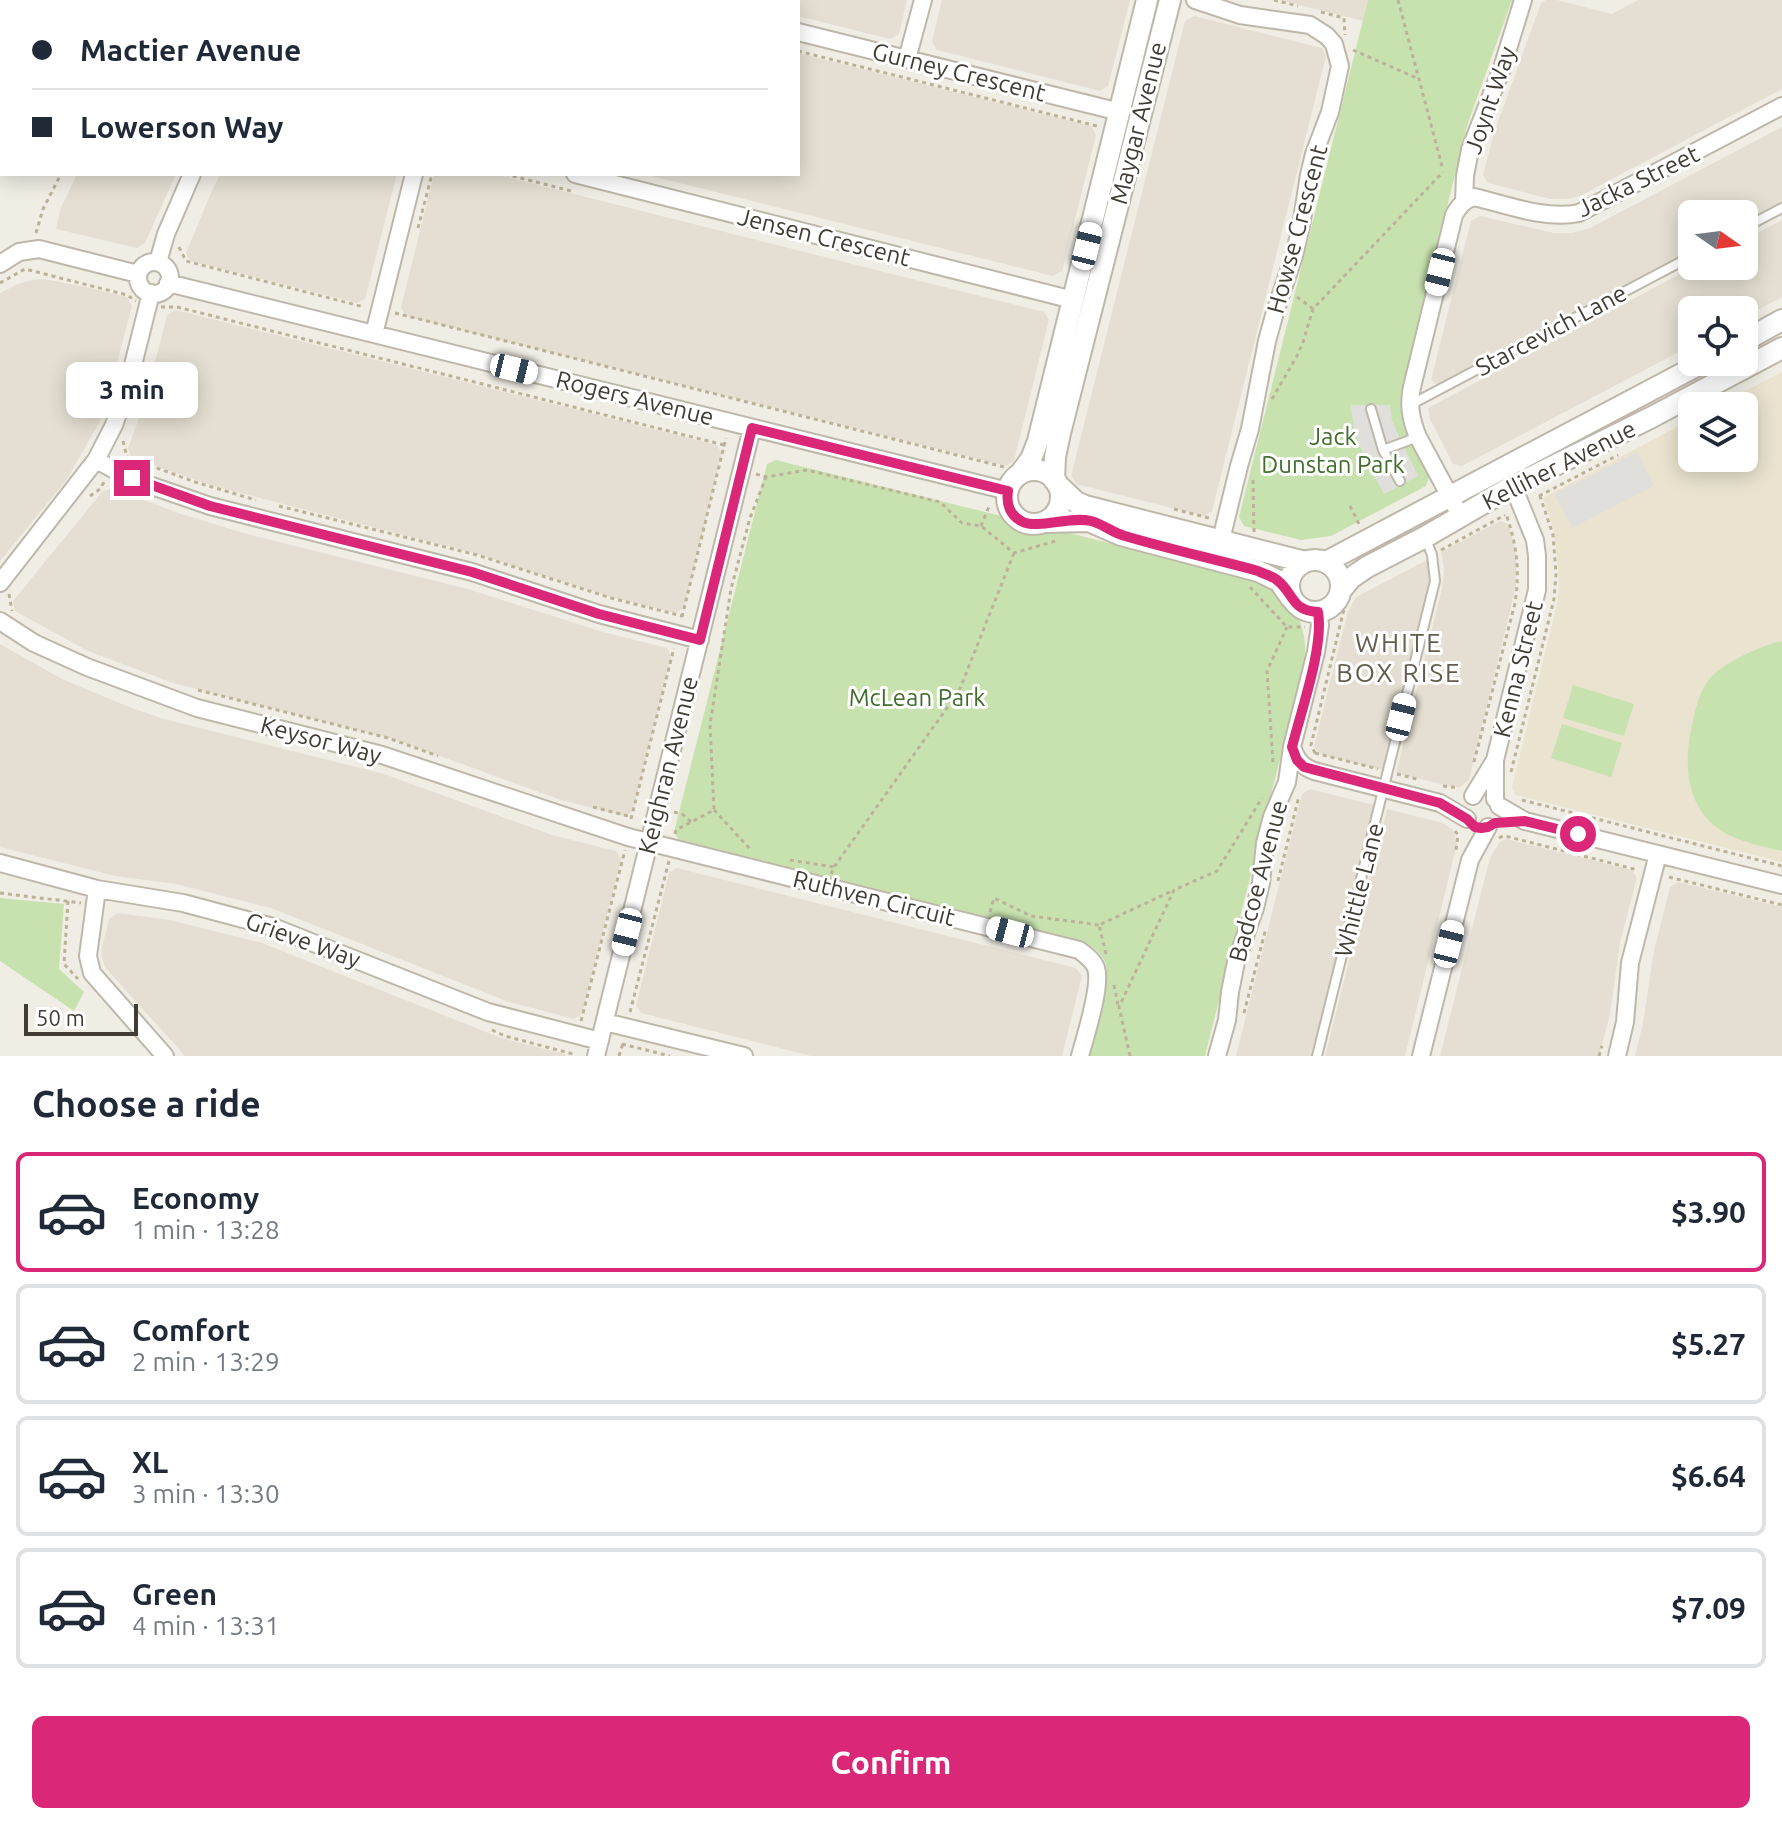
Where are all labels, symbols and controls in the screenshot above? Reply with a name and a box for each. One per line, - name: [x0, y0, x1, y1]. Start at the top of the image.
- text: Mactier Avenue: [80, 33, 301, 67]
- street label: Gurney Crescent: [870, 37, 1049, 107]
- street label: Maygar Avenue: [1105, 39, 1171, 207]
- street label: Joynt Way: [1459, 42, 1521, 157]
- text: Lowerson Way: [80, 110, 283, 144]
- street label: Jacka Street: [1573, 140, 1704, 222]
- street label: Howse Crescent: [1262, 141, 1333, 316]
- north arrow: [1678, 200, 1758, 280]
- map controls: [1678, 200, 1758, 472]
- street label: Jensen Crescent: [735, 203, 913, 272]
- car: [1070, 220, 1104, 272]
- car: [1423, 246, 1457, 298]
- street label: Starcevich Lane: [1471, 279, 1631, 381]
- button: locate: [1678, 296, 1758, 376]
- car: [488, 352, 540, 386]
- callout: 3 min: [66, 362, 198, 418]
- street label: Rogers Avenue: [553, 365, 717, 431]
- text: 3 min: [99, 375, 165, 404]
- button: layers: [1678, 392, 1758, 472]
- street label: Kelliher Avenue: [1478, 415, 1640, 515]
- park label: Jack Dunstan Park: [1261, 423, 1405, 478]
- route end: [114, 460, 150, 496]
- street label: Kenna Street: [1488, 597, 1548, 740]
- district label: WHITE BOX RISE: [1336, 628, 1462, 687]
- street label: Keighran Avenue: [633, 673, 703, 857]
- park label: McLean Park: [849, 684, 985, 711]
- car: [1384, 691, 1418, 743]
- street label: Keysor Way: [258, 711, 385, 769]
- street label: Badcoe Avenue: [1223, 797, 1293, 965]
- route start: [1560, 816, 1596, 852]
- street label: Whittle Lane: [1329, 820, 1389, 960]
- street label: Ruthven Circuit: [790, 865, 958, 931]
- car: [610, 906, 644, 958]
- street label: Grieve Way: [242, 907, 364, 973]
- car: [984, 914, 1036, 950]
- car: [1432, 918, 1466, 970]
- scale bar: [24, 1000, 138, 1036]
- text: 50 m: [36, 1005, 85, 1030]
- text: Choose a ride: [32, 1083, 261, 1124]
- icon: car: [36, 1176, 108, 1248]
- text: Economy: [132, 1181, 259, 1215]
- text: $3.90: [1671, 1195, 1746, 1229]
- text: 1 min · 13:28: [132, 1215, 280, 1244]
- icon: car: [36, 1308, 108, 1380]
- text: Comfort: [132, 1313, 250, 1347]
- text: $5.27: [1671, 1327, 1746, 1361]
- text: 2 min · 13:29: [132, 1347, 280, 1376]
- icon: car: [36, 1440, 108, 1512]
- text: XL: [132, 1445, 168, 1479]
- text: $6.64: [1671, 1459, 1746, 1493]
- text: 3 min · 13:30: [132, 1479, 280, 1508]
- icon: car: [36, 1572, 108, 1644]
- text: Green: [132, 1577, 217, 1611]
- text: $7.09: [1671, 1591, 1746, 1625]
- text: 4 min · 13:31: [132, 1611, 280, 1640]
- button: Confirm: [32, 1716, 1750, 1808]

